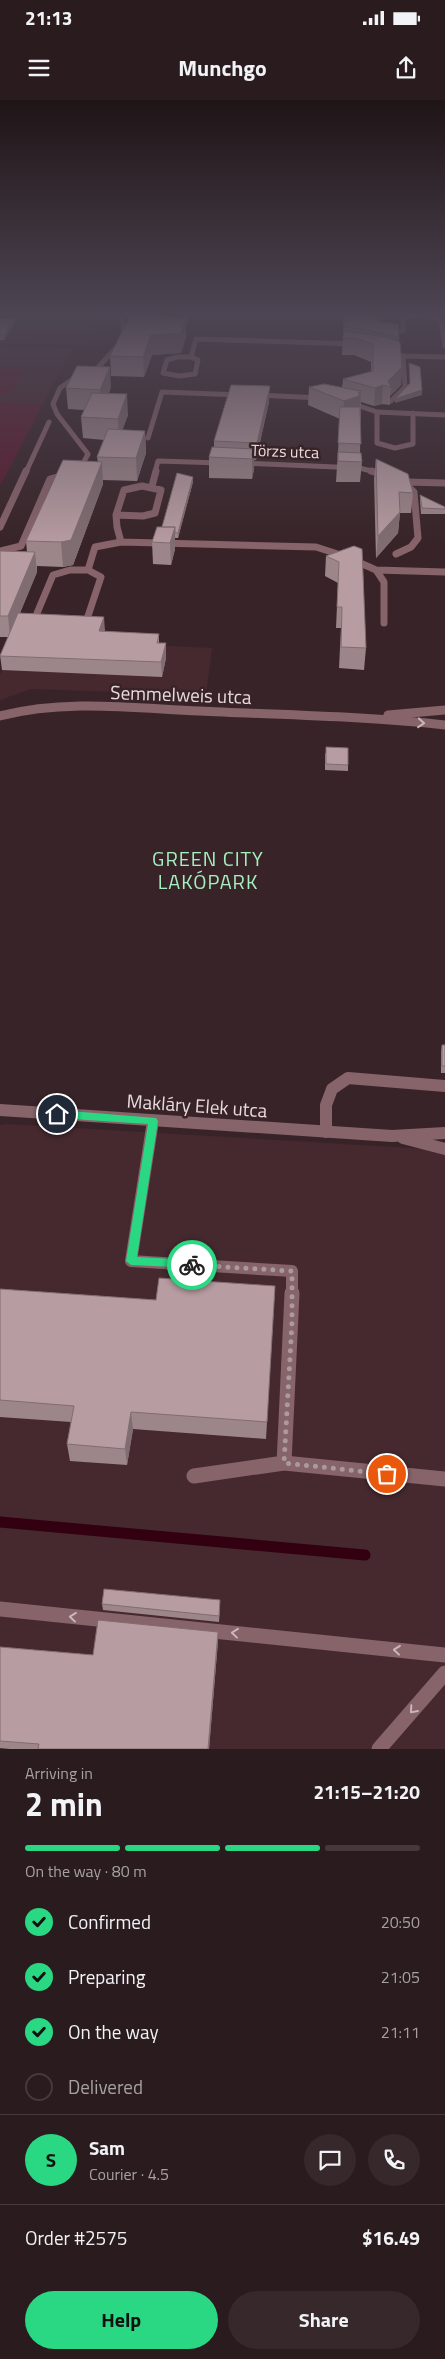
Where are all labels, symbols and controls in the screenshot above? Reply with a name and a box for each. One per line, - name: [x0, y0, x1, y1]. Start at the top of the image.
- text: 21:13: [25, 3, 72, 32]
- text: Munchgo: [178, 51, 267, 85]
- icon: menu: [25, 54, 53, 82]
- icon: share: [392, 54, 420, 82]
- street label: Törzs utca: [250, 438, 320, 464]
- street label: Semmelweis utca: [110, 677, 253, 711]
- one-way arrow: [417, 717, 425, 728]
- district label: GREEN CITY LAKÓPARK: [152, 843, 264, 897]
- street label: Makláry Elek utca: [126, 1086, 269, 1124]
- pin: [36, 1093, 78, 1135]
- icon: home: [43, 1100, 71, 1128]
- courier: [167, 1240, 217, 1290]
- icon: bike: [178, 1251, 206, 1279]
- pin: [366, 1453, 408, 1495]
- icon: bag: [373, 1460, 401, 1488]
- one-way arrow: [69, 1612, 77, 1623]
- one-way arrow: [231, 1628, 239, 1639]
- one-way arrow: [392, 1645, 400, 1656]
- one-way arrow: [410, 1704, 419, 1713]
- text: Arriving in: [25, 1761, 93, 1785]
- text: 21:15–21:20: [313, 1777, 420, 1806]
- text: 2 min: [25, 1780, 103, 1828]
- text: On the way · 80 m: [25, 1859, 147, 1883]
- text: Confirmed: [68, 1907, 151, 1936]
- icon: check: [25, 1908, 53, 1936]
- text: 20:50: [381, 1910, 420, 1934]
- text: Preparing: [68, 1962, 145, 1991]
- icon: check: [25, 1963, 53, 1991]
- text: 21:05: [381, 1965, 420, 1989]
- text: On the way: [68, 2017, 159, 2046]
- icon: check: [25, 2018, 53, 2046]
- text: 21:11: [381, 2020, 420, 2044]
- text: Delivered: [68, 2072, 143, 2101]
- text: Sam: [89, 2133, 125, 2162]
- button: chat: [304, 2134, 356, 2186]
- button: phone: [368, 2134, 420, 2186]
- text: S: [46, 2145, 56, 2174]
- text: Courier · 4.5: [89, 2162, 169, 2186]
- text: Order #2575: [25, 2223, 127, 2252]
- text: $16.49: [362, 2223, 420, 2252]
- button: Help: [25, 2291, 218, 2349]
- button: Share: [228, 2291, 420, 2349]

